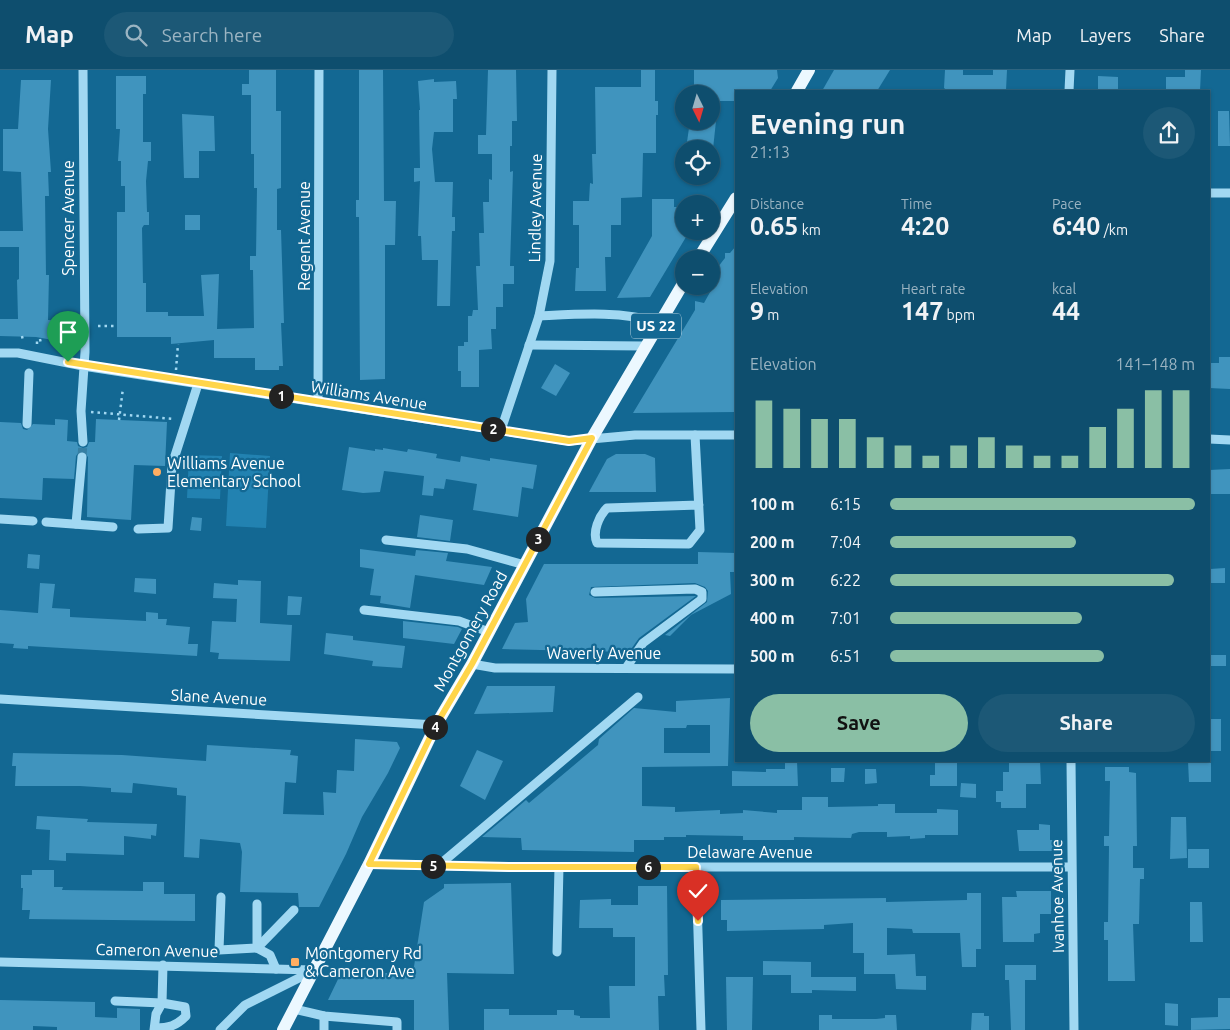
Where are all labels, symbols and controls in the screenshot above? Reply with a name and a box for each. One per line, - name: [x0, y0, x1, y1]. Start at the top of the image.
- search box: [104, 12, 454, 57]
- text: Map: [25, 21, 74, 48]
- icon: search: [122, 21, 150, 49]
- text: Search here: [162, 24, 262, 46]
- text: Map: [1016, 25, 1052, 45]
- text: Layers: [1080, 25, 1131, 45]
- text: Share: [1159, 25, 1205, 45]
- north arrow: [675, 85, 720, 130]
- map controls: [675, 85, 720, 295]
- button: share: [1143, 107, 1195, 159]
- text: Evening run: [750, 108, 905, 139]
- button: locate: [675, 140, 720, 185]
- text: 21:13: [750, 143, 790, 161]
- street label: Lindley Avenue: [525, 153, 545, 263]
- street label: Spencer Avenue: [59, 160, 77, 276]
- street label: Regent Avenue: [295, 181, 313, 291]
- button: +: [675, 195, 720, 240]
- text: Distance: [750, 196, 804, 212]
- text: Time: [901, 196, 932, 212]
- text: Pace: [1052, 196, 1082, 212]
- text: 0.65: [750, 212, 798, 240]
- text: 4:20: [901, 212, 949, 240]
- text: 6:40: [1052, 212, 1100, 240]
- text: km: [798, 222, 821, 238]
- text: /km: [1100, 222, 1128, 238]
- button: −: [675, 250, 720, 295]
- text: Elevation: [750, 281, 808, 297]
- text: Heart rate: [901, 281, 965, 297]
- text: kcal: [1052, 281, 1076, 297]
- text: 9: [750, 297, 764, 325]
- text: 147: [901, 297, 943, 325]
- text: 44: [1052, 297, 1080, 325]
- text: m: [764, 307, 779, 323]
- text: bpm: [943, 307, 975, 323]
- pin: [47, 311, 89, 362]
- road number: US 22: [631, 314, 681, 338]
- icon: arrive: [54, 318, 82, 346]
- text: Elevation: [750, 355, 817, 373]
- text: 141–148 m: [1115, 355, 1195, 373]
- street label: Williams Avenue: [309, 377, 429, 413]
- pin: 1: [268, 384, 294, 408]
- text: 1: [278, 388, 285, 404]
- pin: 2: [480, 416, 506, 442]
- text: 2: [490, 421, 497, 437]
- place label: Williams Avenue Elementary School: [167, 454, 301, 490]
- marker: Williams Avenue Elementary School: [151, 466, 163, 478]
- text: 100 m: [750, 495, 795, 513]
- text: 6:15: [830, 495, 861, 513]
- pin: 3: [526, 526, 550, 552]
- text: 3: [535, 531, 542, 547]
- text: 200 m: [750, 533, 795, 551]
- text: 7:04: [830, 533, 861, 551]
- street label: Montgomery Road: [430, 568, 510, 694]
- text: 300 m: [750, 571, 795, 589]
- text: 6:22: [830, 571, 861, 589]
- text: 400 m: [750, 609, 795, 627]
- text: 7:01: [830, 609, 861, 627]
- street label: Waverly Avenue: [547, 644, 661, 662]
- text: 500 m: [750, 647, 795, 665]
- text: 6:51: [830, 647, 861, 665]
- street label: Slane Avenue: [170, 685, 268, 709]
- button: Save: [750, 694, 968, 752]
- button: Share: [978, 694, 1195, 752]
- pin: 4: [422, 714, 448, 740]
- text: 4: [432, 719, 439, 735]
- street label: Ivanhoe Avenue: [1047, 839, 1067, 953]
- street label: Delaware Avenue: [687, 843, 813, 861]
- pin: 5: [420, 854, 446, 878]
- pin: 6: [636, 854, 660, 880]
- text: 5: [430, 858, 437, 874]
- text: 6: [645, 859, 652, 875]
- pin: [677, 870, 719, 921]
- icon: check: [684, 877, 712, 905]
- street label: Cameron Avenue: [95, 940, 219, 960]
- place label: Montgomery Rd & Cameron Ave: [305, 944, 422, 980]
- marker: Montgomery Rd & Cameron Ave: [289, 956, 301, 968]

